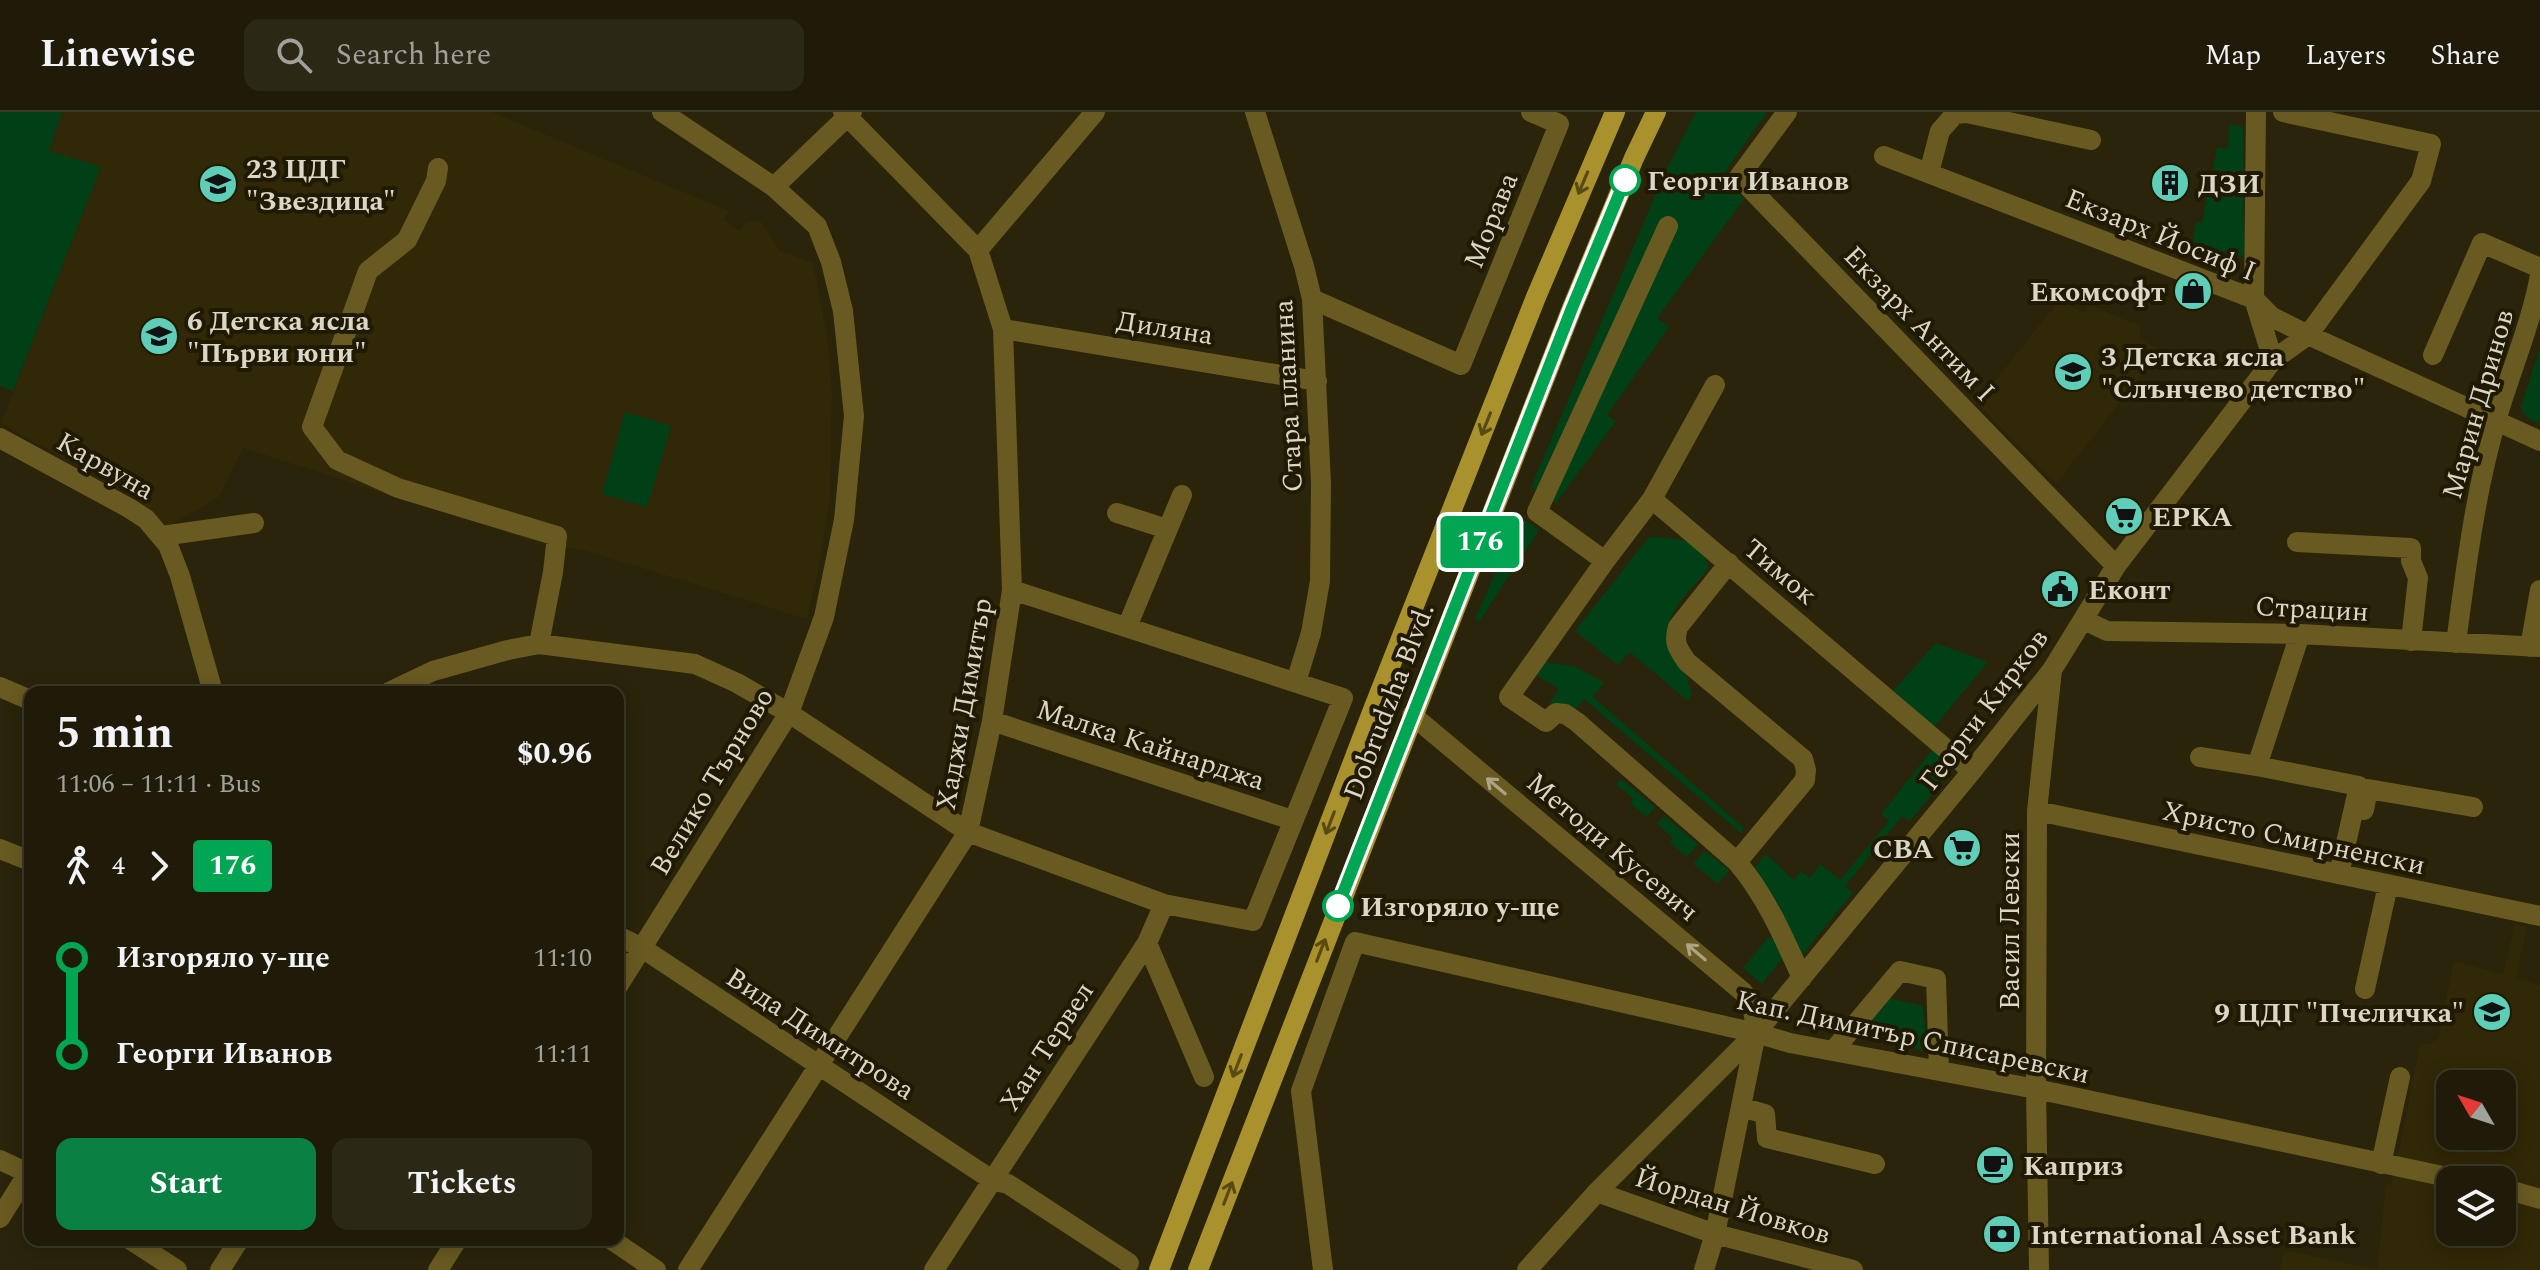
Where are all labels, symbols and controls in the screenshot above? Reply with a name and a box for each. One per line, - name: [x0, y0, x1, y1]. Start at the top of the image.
- search box: [244, 19, 804, 91]
- text: Linewise: [40, 26, 196, 84]
- text: Search here: [336, 32, 491, 78]
- icon: search: [272, 33, 316, 77]
- text: Map: [2205, 34, 2261, 77]
- text: Layers: [2305, 34, 2387, 77]
- text: Share: [2431, 34, 2500, 77]
- place label: 23 ЦДГ "Звездица": [246, 148, 396, 223]
- place label: Георги Иванов: [1647, 160, 1849, 203]
- building icon: ДЗИ: [2149, 162, 2191, 204]
- school or university icon: 23 ЦДГ "Звездица": [197, 163, 239, 205]
- place label: ДЗИ: [2198, 163, 2260, 206]
- marker: Георги Иванов: [1610, 165, 1640, 195]
- street label: Морава: [1453, 166, 1530, 275]
- one-way arrow: [1575, 170, 1590, 195]
- street label: Екзарх Йосиф I: [2058, 178, 2262, 293]
- street label: Екзарх Антим I: [1833, 236, 2005, 412]
- shop icon: Екомсофт: [2172, 270, 2214, 312]
- place label: Екомсофт: [2030, 271, 2165, 314]
- street label: Стара планина: [1262, 298, 1315, 493]
- place label: 6 Детска ясла "Първи юни": [187, 300, 370, 375]
- street label: Диляна: [1113, 300, 1217, 357]
- street label: Марин Дринов: [2431, 304, 2526, 504]
- school or university icon: 6 Детска ясла "Първи юни": [138, 315, 180, 357]
- place label: 3 Детска ясла "Слънчево детство": [2101, 336, 2365, 411]
- school or university icon: 3 Детска ясла "Слънчево детство": [2052, 351, 2094, 393]
- one-way arrow: [1478, 411, 1492, 436]
- street label: Карвуна: [48, 421, 163, 512]
- supermarket icon: ЕРКА: [2103, 495, 2145, 537]
- place label: ЕРКА: [2152, 496, 2233, 539]
- line badge: 176: [1434, 516, 1526, 568]
- text: 176: [1456, 520, 1504, 563]
- street label: Тимок: [1734, 528, 1827, 616]
- public building icon: Еконт: [2039, 568, 2081, 610]
- place label: Еконт: [2088, 569, 2170, 612]
- street label: Страцин: [2254, 585, 2370, 634]
- street label: Хаджи Димитър: [925, 595, 1004, 814]
- street label: Dobrudzha Blvd.: [1332, 597, 1447, 806]
- street label: Георги Кирков: [1909, 620, 2059, 800]
- street label: Велико Търново: [639, 680, 785, 884]
- street label: Малка Кайнарджа: [1031, 688, 1271, 803]
- text: 5 min: [56, 700, 173, 767]
- text: $0.96: [517, 731, 592, 777]
- street label: Методи Кусевич: [1516, 762, 1708, 932]
- text: 11:06 – 11:11 · Bus: [56, 764, 261, 804]
- one-way arrow: [1487, 777, 1507, 795]
- street label: Христо Смирненски: [2158, 790, 2429, 887]
- one-way arrow: [1322, 810, 1336, 835]
- supermarket icon: CBA: [1941, 827, 1983, 869]
- place label: CBA: [1873, 828, 1934, 871]
- street label: Васил Левски: [1989, 832, 2032, 1010]
- icon: walk: [56, 844, 100, 888]
- icon: forward: [137, 844, 181, 888]
- text: 176: [209, 844, 256, 887]
- text: 4: [112, 846, 125, 886]
- place label: Изгоряло у-ще: [1360, 886, 1560, 929]
- marker: Изгоряло у-ще: [1323, 891, 1353, 921]
- text: Изгоряло у-ще: [116, 935, 330, 981]
- text: 11:10: [533, 938, 592, 978]
- one-way arrow: [1315, 938, 1329, 963]
- one-way arrow: [1686, 943, 1707, 961]
- street label: Вида Димитрова: [717, 957, 924, 1112]
- street label: Хан Тервел: [989, 973, 1105, 1120]
- street label: Кап. Димитър Списаревски: [1732, 979, 2093, 1096]
- school or university icon: 9 ЦДГ "Пчеличка": [2471, 991, 2513, 1033]
- place label: 9 ЦДГ "Пчеличка": [2214, 992, 2464, 1035]
- text: Георги Иванов: [116, 1031, 332, 1077]
- text: 11:11: [533, 1034, 592, 1074]
- one-way arrow: [1229, 1053, 1243, 1078]
- north arrow: [2436, 1070, 2516, 1150]
- map controls: [2436, 1070, 2516, 1246]
- button: Start: [56, 1138, 316, 1230]
- button: Tickets: [332, 1138, 592, 1230]
- cafe icon: Каприз: [1974, 1144, 2016, 1186]
- place label: Каприз: [2023, 1145, 2123, 1188]
- street label: Йордан Йовков: [1629, 1156, 1836, 1257]
- button: layers: [2436, 1166, 2516, 1246]
- one-way arrow: [1222, 1181, 1236, 1206]
- bank icon: International Asset Bank: [1981, 1213, 2023, 1255]
- place label: International Asset Bank: [2030, 1214, 2356, 1257]

